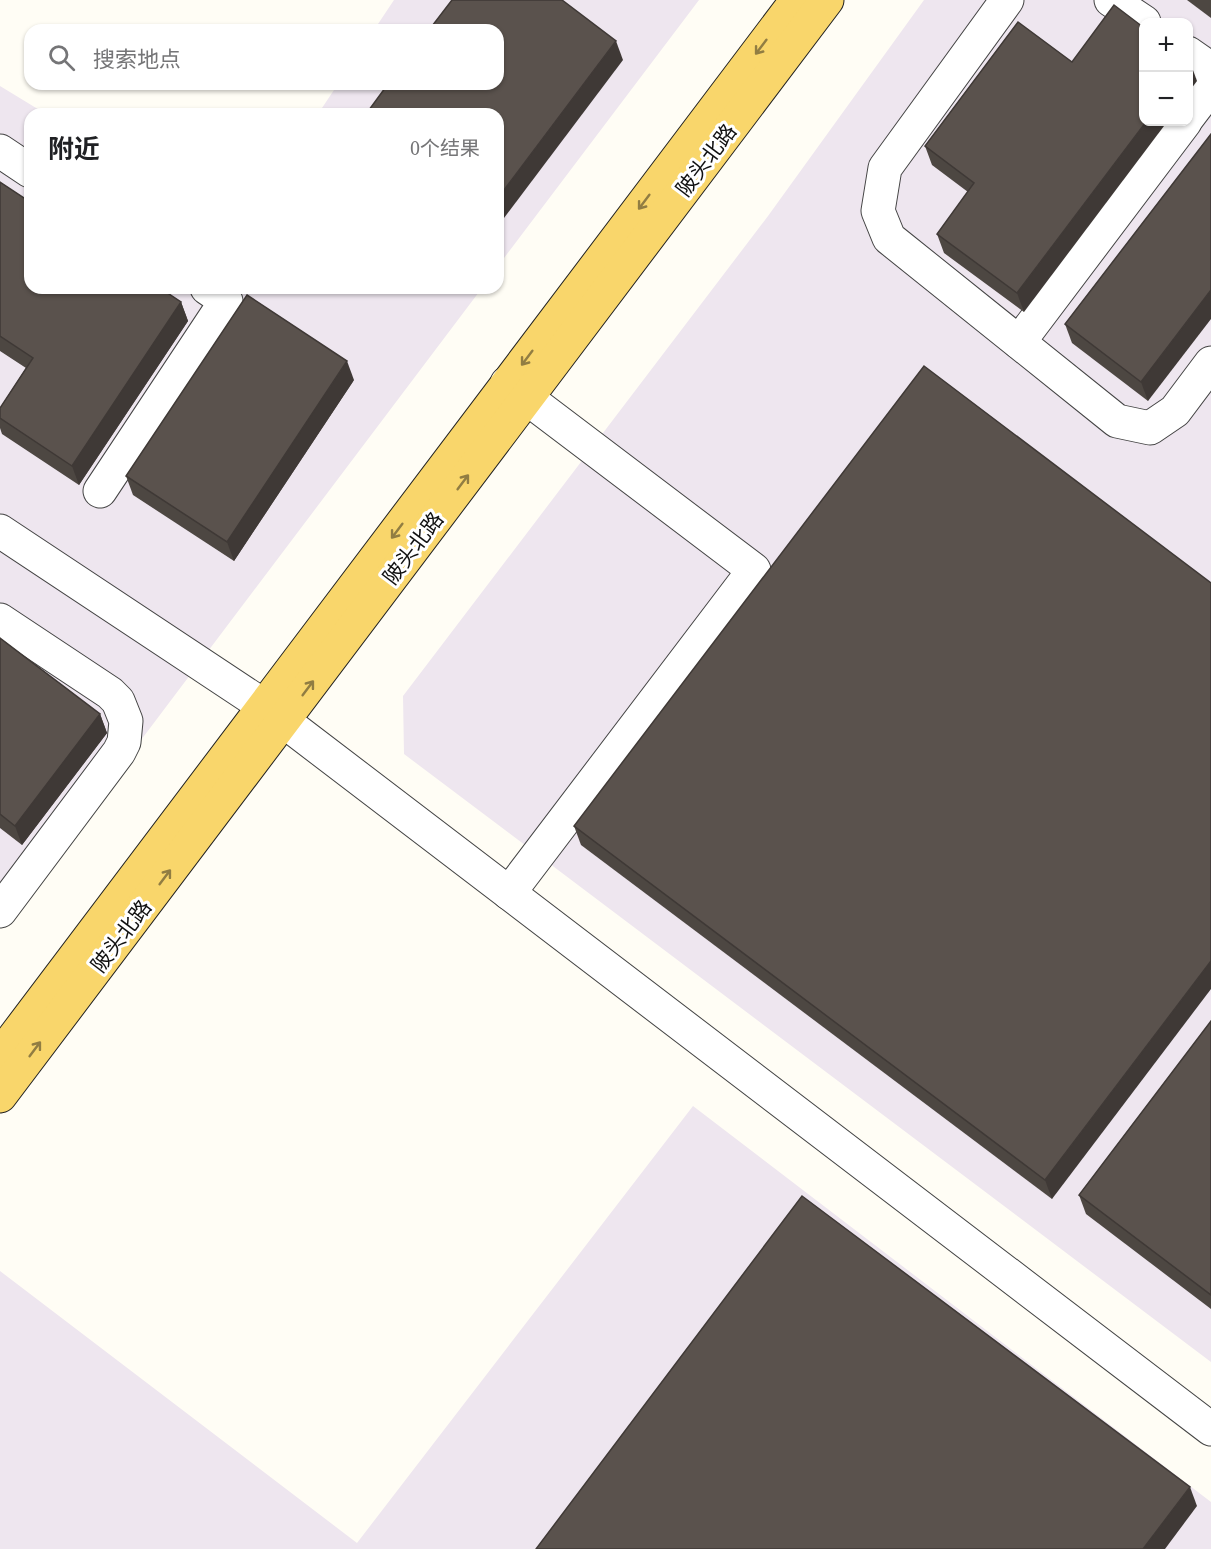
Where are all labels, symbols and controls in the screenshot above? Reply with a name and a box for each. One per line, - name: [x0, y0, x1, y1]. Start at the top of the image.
- map controls: [1139, 18, 1193, 126]
- button: +: [1139, 18, 1193, 72]
- search box: [24, 24, 504, 90]
- one-way arrow: [755, 38, 768, 54]
- icon: search: [45, 41, 78, 74]
- text: 搜索地点: [93, 44, 181, 74]
- button: −: [1139, 72, 1193, 126]
- street label: 陂头北路: [669, 118, 743, 202]
- text: 附近: [48, 131, 100, 167]
- text: 0个结果: [410, 134, 480, 162]
- one-way arrow: [638, 194, 650, 210]
- one-way arrow: [520, 350, 533, 366]
- one-way arrow: [457, 474, 470, 490]
- street label: 陂头北路: [376, 506, 450, 590]
- one-way arrow: [390, 522, 403, 538]
- one-way arrow: [302, 680, 314, 696]
- one-way arrow: [159, 869, 172, 885]
- street label: 陂头北路: [84, 894, 158, 978]
- one-way arrow: [29, 1042, 42, 1058]

